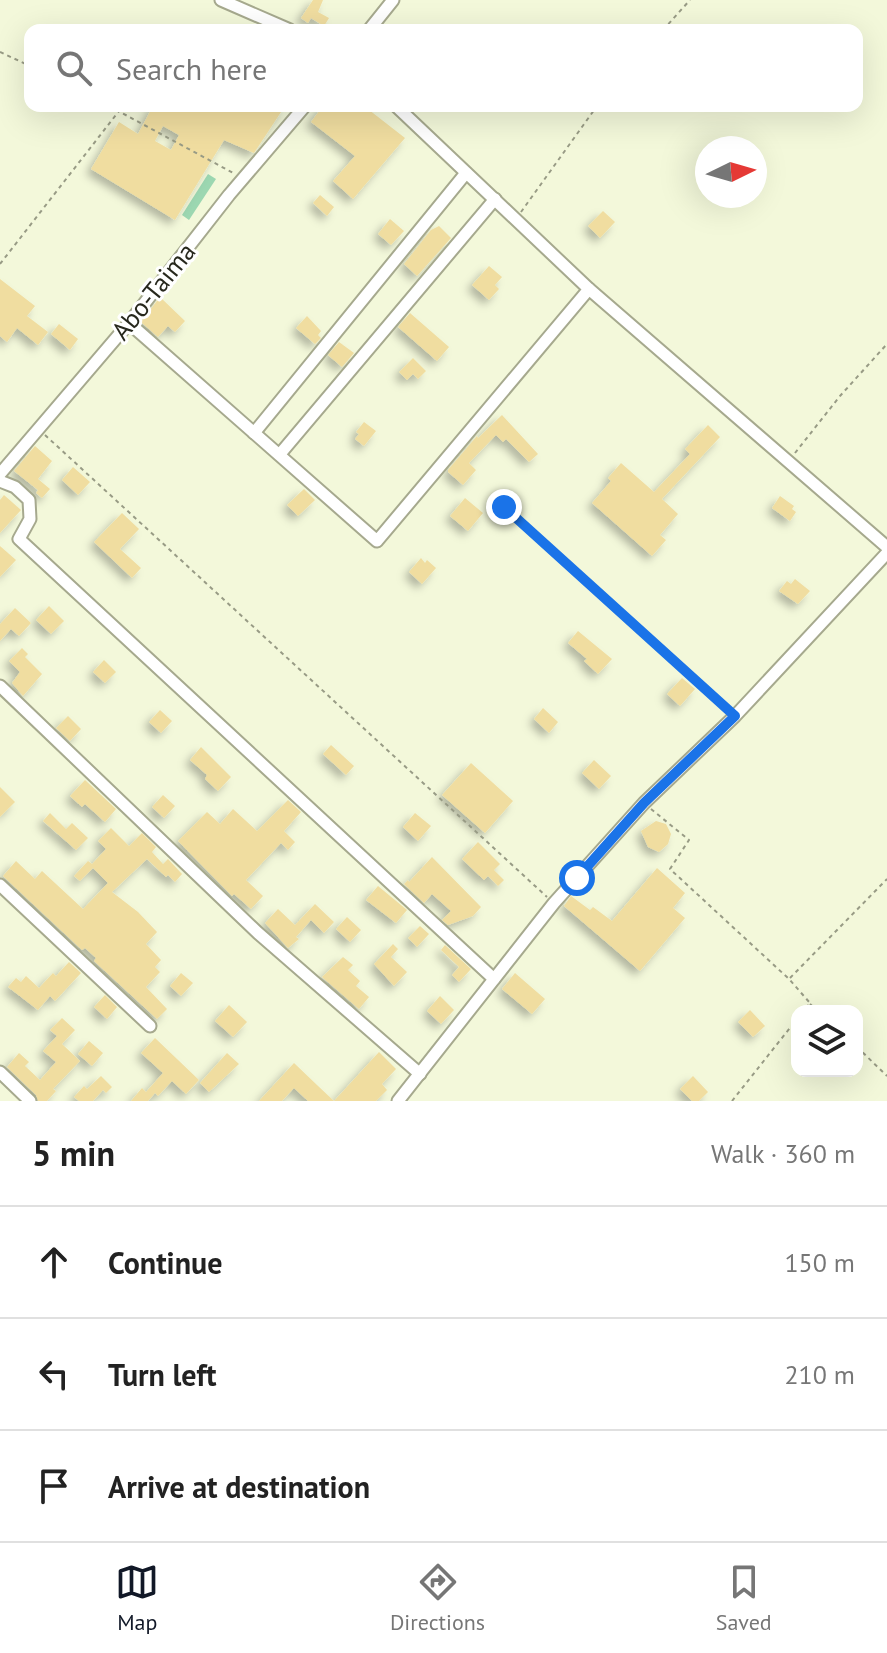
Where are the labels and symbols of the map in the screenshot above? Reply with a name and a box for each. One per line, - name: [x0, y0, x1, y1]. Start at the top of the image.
- north arrow: [695, 136, 767, 208]
- street label: Abo-Taima: [104, 236, 202, 346]
- route end: [486, 489, 522, 525]
- route start: [559, 860, 595, 896]

